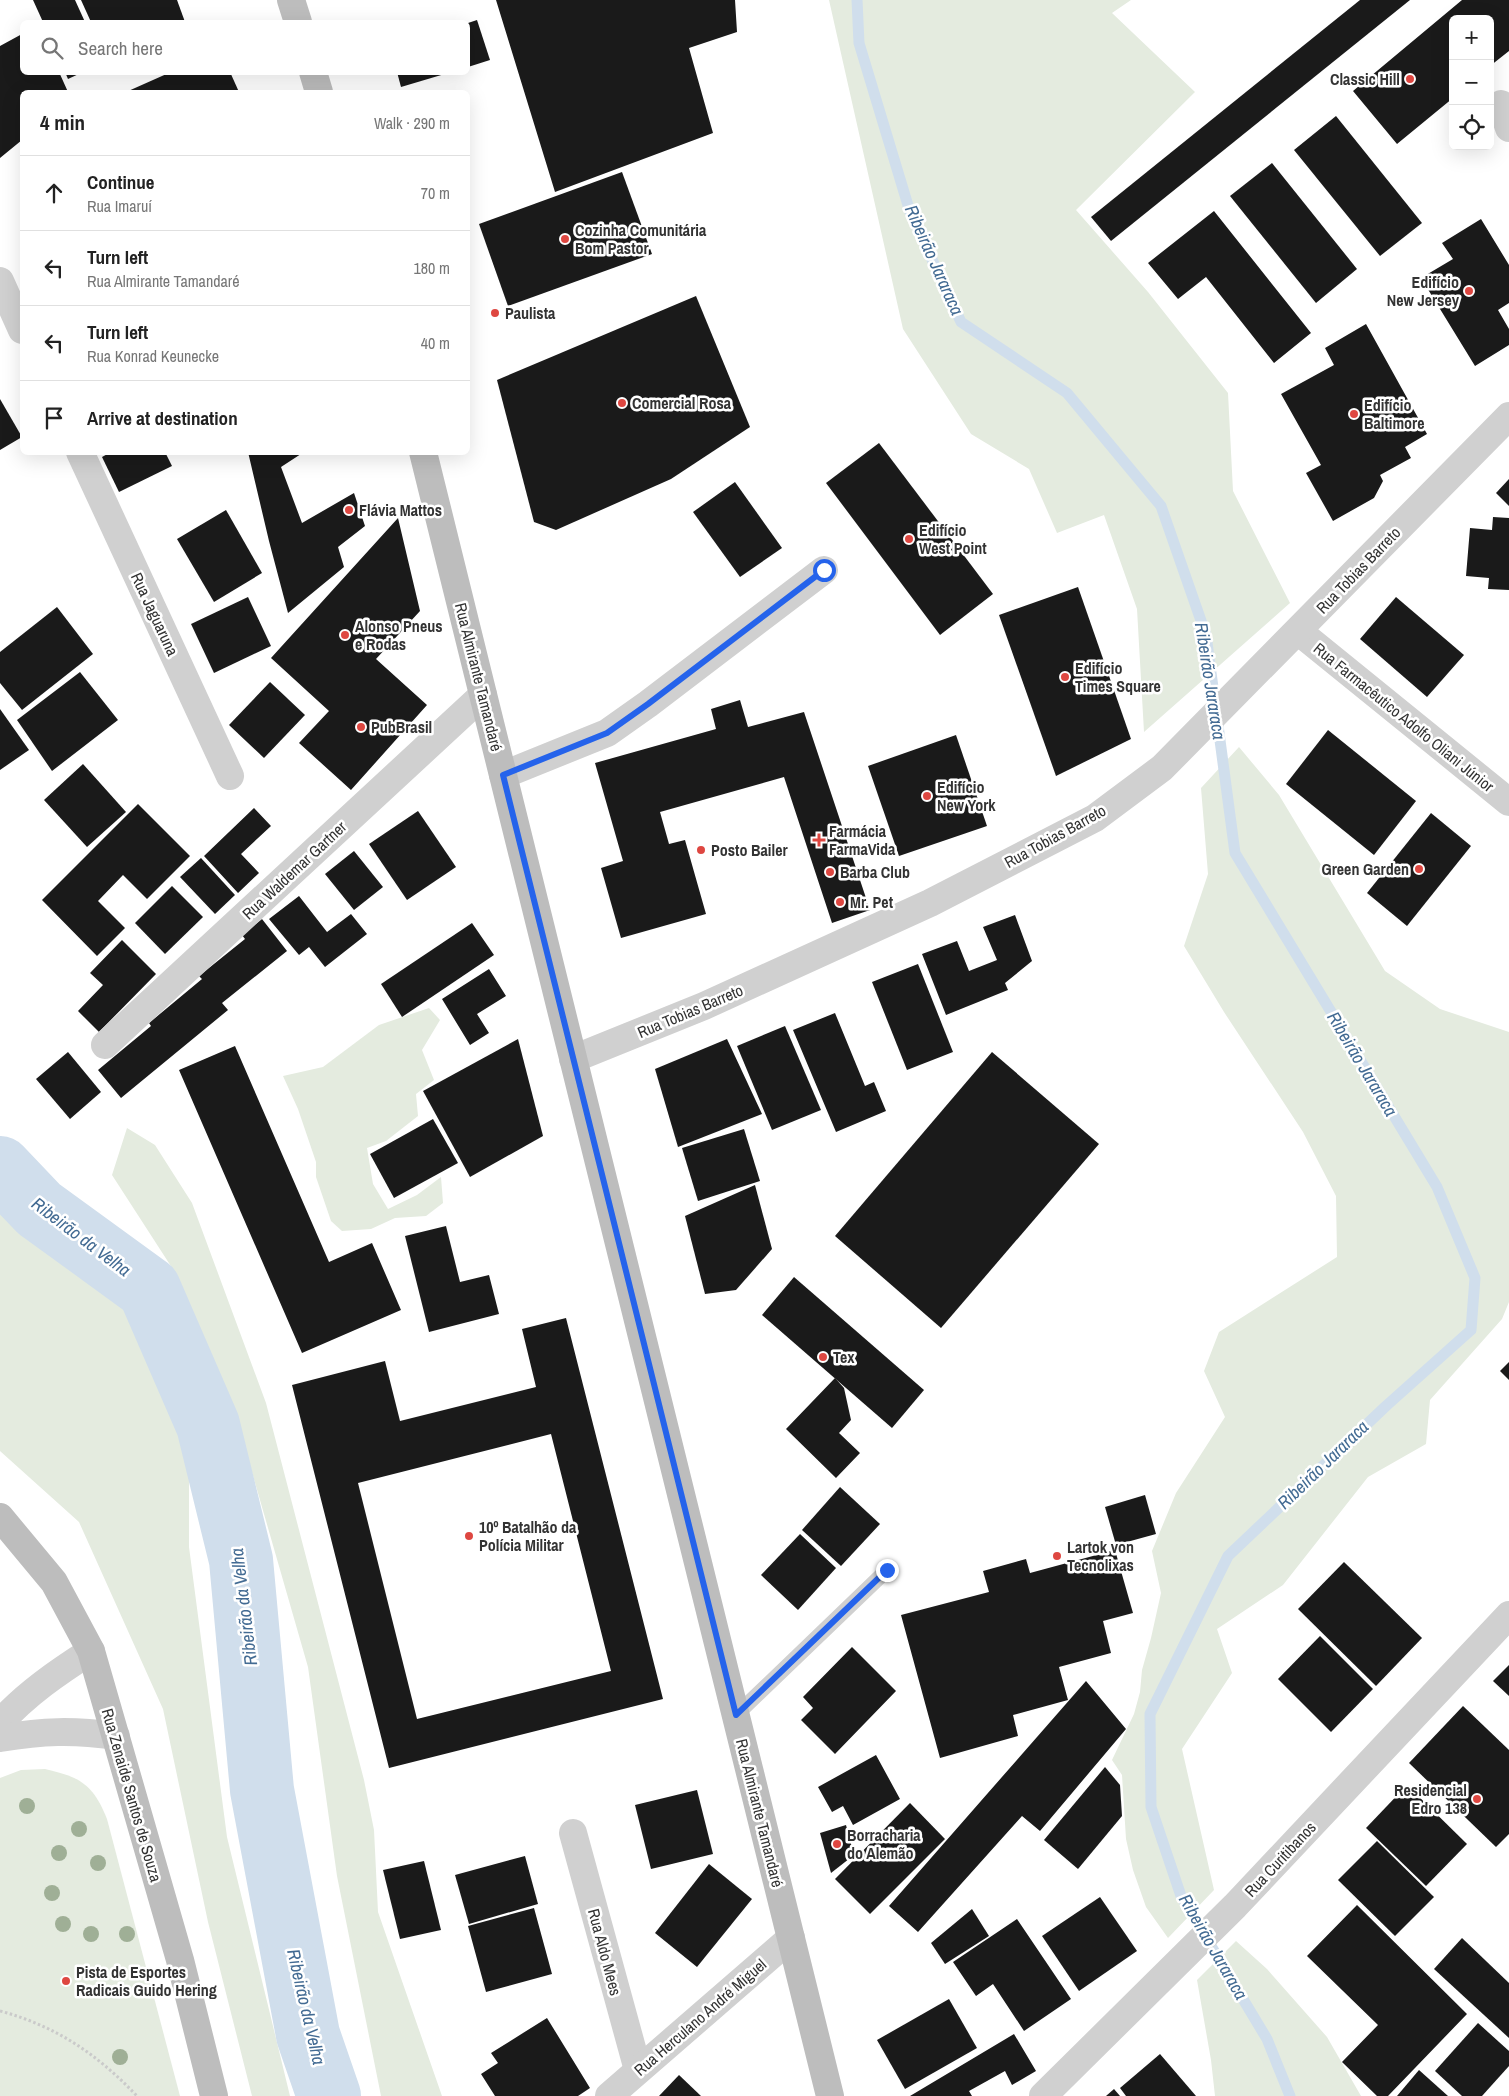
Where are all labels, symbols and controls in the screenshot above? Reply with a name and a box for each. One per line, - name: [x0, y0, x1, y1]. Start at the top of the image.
- map controls: [1449, 15, 1494, 150]
- button: +: [1449, 15, 1494, 60]
- search box: [20, 20, 470, 75]
- icon: search: [38, 34, 66, 62]
- text: Search here: [78, 35, 163, 61]
- button: −: [1449, 60, 1494, 105]
- place label: Classic Hill: [1330, 68, 1400, 90]
- marker: Classic Hill: [1404, 73, 1416, 85]
- button: locate: [1449, 105, 1494, 150]
- text: 4 min: [40, 108, 85, 137]
- text: Walk · 290 m: [374, 112, 450, 134]
- text: Continue: [87, 169, 155, 195]
- icon: ahead: [40, 179, 68, 207]
- text: 70 m: [421, 182, 450, 204]
- text: Rua Imaruí: [87, 195, 152, 217]
- water label: Ribeirão Jararaca: [899, 201, 970, 319]
- place label: Cozinha Comunitária Bom Pastor: [575, 219, 707, 259]
- marker: Cozinha Comunitária Bom Pastor: [559, 233, 571, 245]
- text: Turn left: [87, 244, 148, 270]
- icon: left: [40, 254, 68, 282]
- text: 180 m: [414, 257, 450, 279]
- text: Rua Almirante Tamandaré: [87, 270, 239, 292]
- place label: Edifício New Jersey: [1387, 271, 1460, 311]
- marker: Edifício New Jersey: [1463, 285, 1475, 297]
- place label: Paulista: [505, 302, 556, 324]
- marker: Paulista: [489, 307, 501, 319]
- text: Turn left: [87, 319, 148, 345]
- icon: left: [40, 329, 68, 357]
- text: 40 m: [421, 332, 450, 354]
- text: Rua Konrad Keunecke: [87, 345, 219, 367]
- place label: Comercial Rosa: [632, 392, 732, 414]
- place label: Edifício Baltimore: [1364, 394, 1425, 434]
- marker: Comercial Rosa: [616, 397, 628, 409]
- icon: arrive: [40, 404, 68, 432]
- text: Arrive at destination: [87, 405, 238, 431]
- marker: Edifício Baltimore: [1348, 408, 1360, 420]
- place label: Flávia Mattos: [359, 499, 442, 521]
- marker: Flávia Mattos: [343, 504, 355, 516]
- place label: Edifício West Point: [919, 519, 987, 559]
- street label: Rua Tobias Barreto: [1311, 522, 1405, 618]
- marker: Edifício West Point: [903, 533, 915, 545]
- route start: [813, 559, 836, 582]
- street label: Rua Jaguaruna: [126, 569, 184, 660]
- street label: Rua Almirante Tamandaré: [450, 600, 508, 754]
- place label: Alonso Pneus e Rodas: [355, 615, 443, 655]
- water label: Ribeirão Jararaca: [1189, 621, 1232, 741]
- marker: Alonso Pneus e Rodas: [339, 629, 351, 641]
- street label: Rua Farmacêutico Adolfo Oliani Júnior: [1309, 637, 1499, 797]
- place label: Edifício Times Square: [1075, 657, 1161, 697]
- marker: Edifício Times Square: [1059, 671, 1071, 683]
- place label: PubBrasil: [371, 716, 432, 738]
- marker: PubBrasil: [355, 721, 367, 733]
- place label: Edifício New York: [937, 776, 996, 816]
- marker: Edifício New York: [921, 790, 933, 802]
- street label: Rua Tobias Barreto: [1000, 799, 1110, 873]
- street label: Rua Waldemar Gartner: [237, 815, 351, 924]
- place label: Farmácia FarmaVida: [829, 820, 896, 860]
- marker: Farmácia FarmaVida: [813, 834, 825, 846]
- place label: Posto Bailer: [711, 839, 788, 861]
- marker: Posto Bailer: [695, 844, 707, 856]
- place label: Green Garden: [1321, 858, 1409, 880]
- place label: Barba Club: [840, 861, 910, 883]
- marker: Green Garden: [1413, 863, 1425, 875]
- marker: Barba Club: [824, 866, 836, 878]
- place label: Mr. Pet: [850, 891, 894, 913]
- marker: Mr. Pet: [834, 896, 846, 908]
- street label: Rua Tobias Barreto: [634, 979, 746, 1043]
- water label: Ribeirão Jararaca: [1321, 1007, 1404, 1121]
- water label: Ribeirão da Velha: [27, 1191, 136, 1282]
- place label: Tex: [833, 1346, 855, 1368]
- marker: Tex: [817, 1351, 829, 1363]
- water label: Ribeirão Jararaca: [1271, 1415, 1374, 1515]
- place label: 10º Batalhão da Polícia Militar: [479, 1516, 577, 1556]
- marker: 10º Batalhão da Polícia Militar: [463, 1530, 475, 1542]
- place label: Lartok von Tecnolixas: [1067, 1536, 1134, 1576]
- water label: Ribeirão da Velha: [224, 1547, 263, 1667]
- marker: Lartok von Tecnolixas: [1051, 1550, 1063, 1562]
- route end: [876, 1559, 899, 1582]
- street label: Rua Zenaide Santos de Souza: [97, 1706, 167, 1885]
- street label: Rua Almirante Tamandaré: [731, 1736, 789, 1890]
- place label: Residencial Edro 138: [1394, 1779, 1467, 1819]
- marker: Residencial Edro 138: [1471, 1793, 1483, 1805]
- street label: Rua Curitibanos: [1239, 1817, 1321, 1901]
- place label: Borracharia do Alemão: [847, 1824, 921, 1864]
- marker: Borracharia do Alemão: [831, 1838, 843, 1850]
- water label: Ribeirão Jararaca: [1173, 1889, 1254, 2004]
- street label: Rua Aldo Mees: [583, 1906, 627, 1998]
- water label: Ribeirão da Velha: [281, 1947, 332, 2067]
- street label: Rua Herculano André Miguel: [629, 1953, 771, 2081]
- place label: Pista de Esportes Radicais Guido Hering: [76, 1961, 217, 2001]
- marker: Pista de Esportes Radicais Guido Hering: [60, 1975, 72, 1987]

